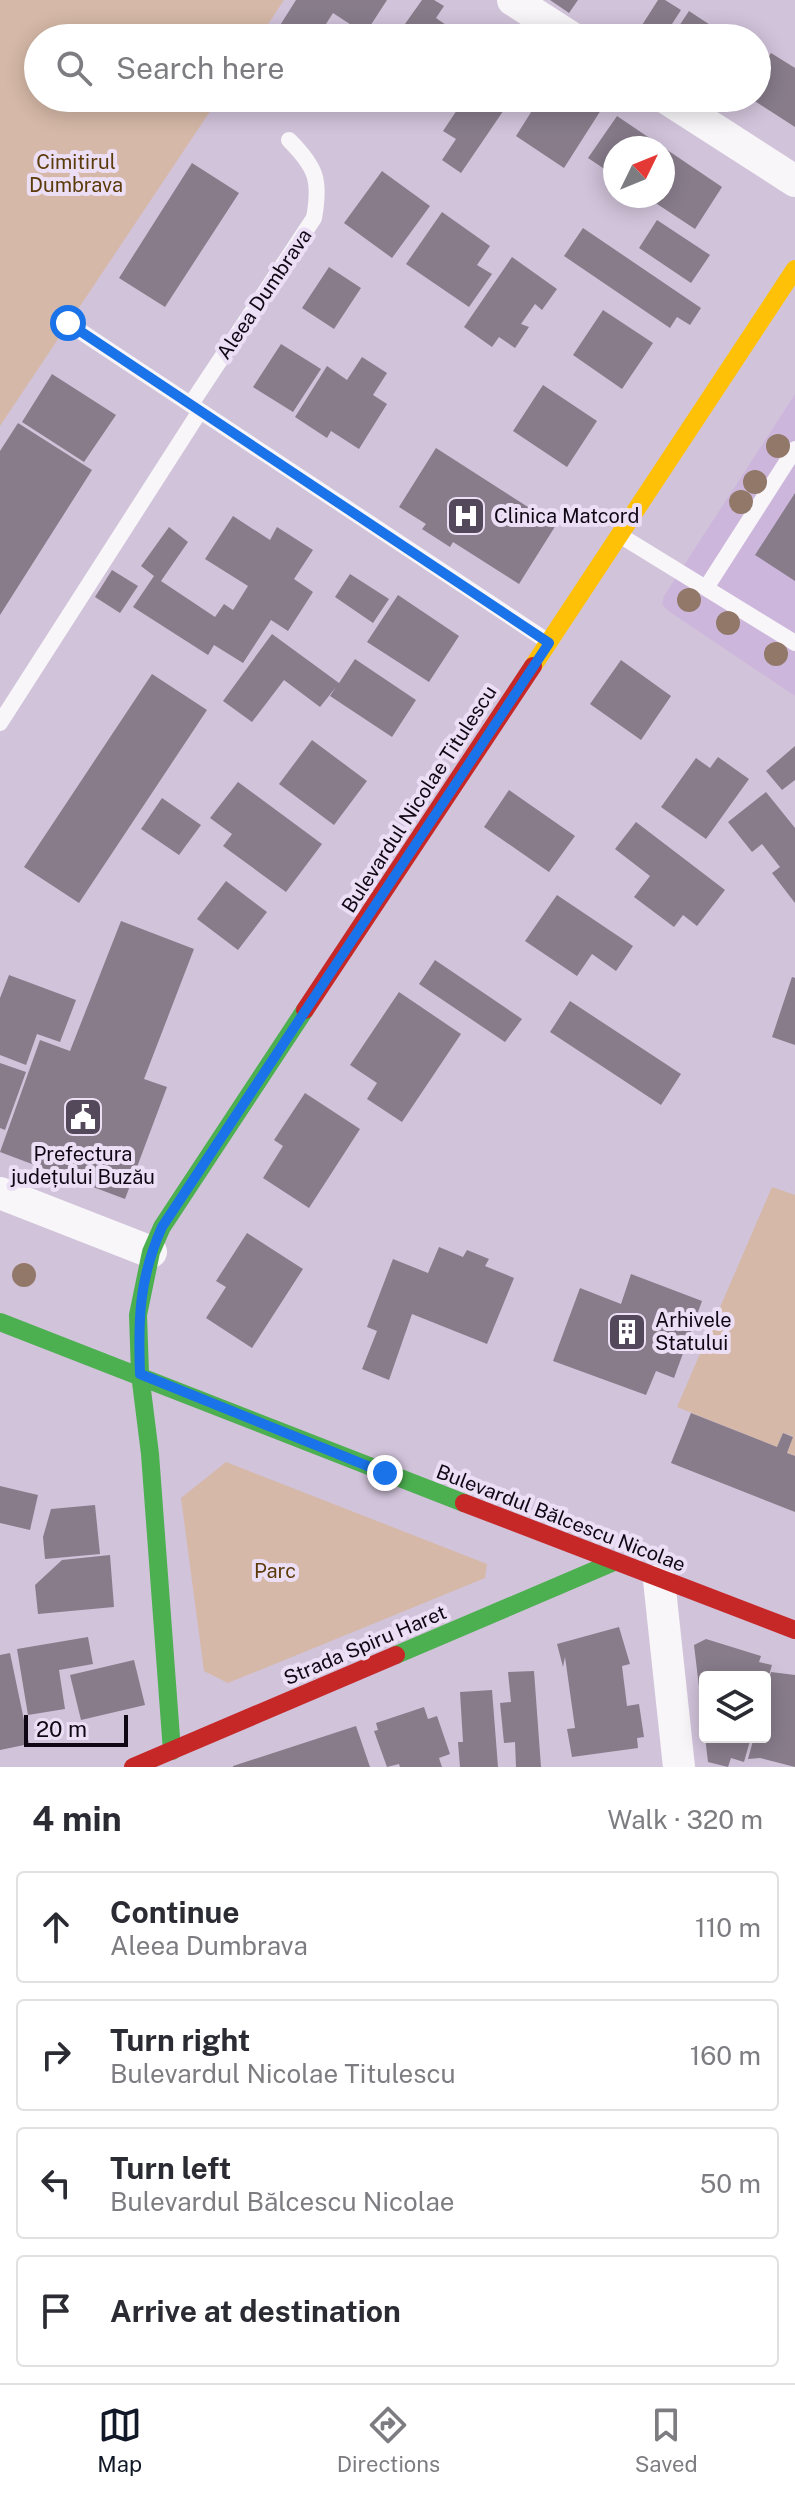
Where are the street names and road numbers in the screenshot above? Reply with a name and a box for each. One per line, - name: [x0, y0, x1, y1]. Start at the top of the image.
- street label: Aleea Dumbrava: [212, 224, 316, 364]
- street label: Bulevardul Nicolae Titulescu: [337, 681, 501, 917]
- street label: Bulevardul Bălcescu Nicolae: [433, 1459, 689, 1577]
- street label: Strada Spiru Haret: [280, 1600, 450, 1690]

